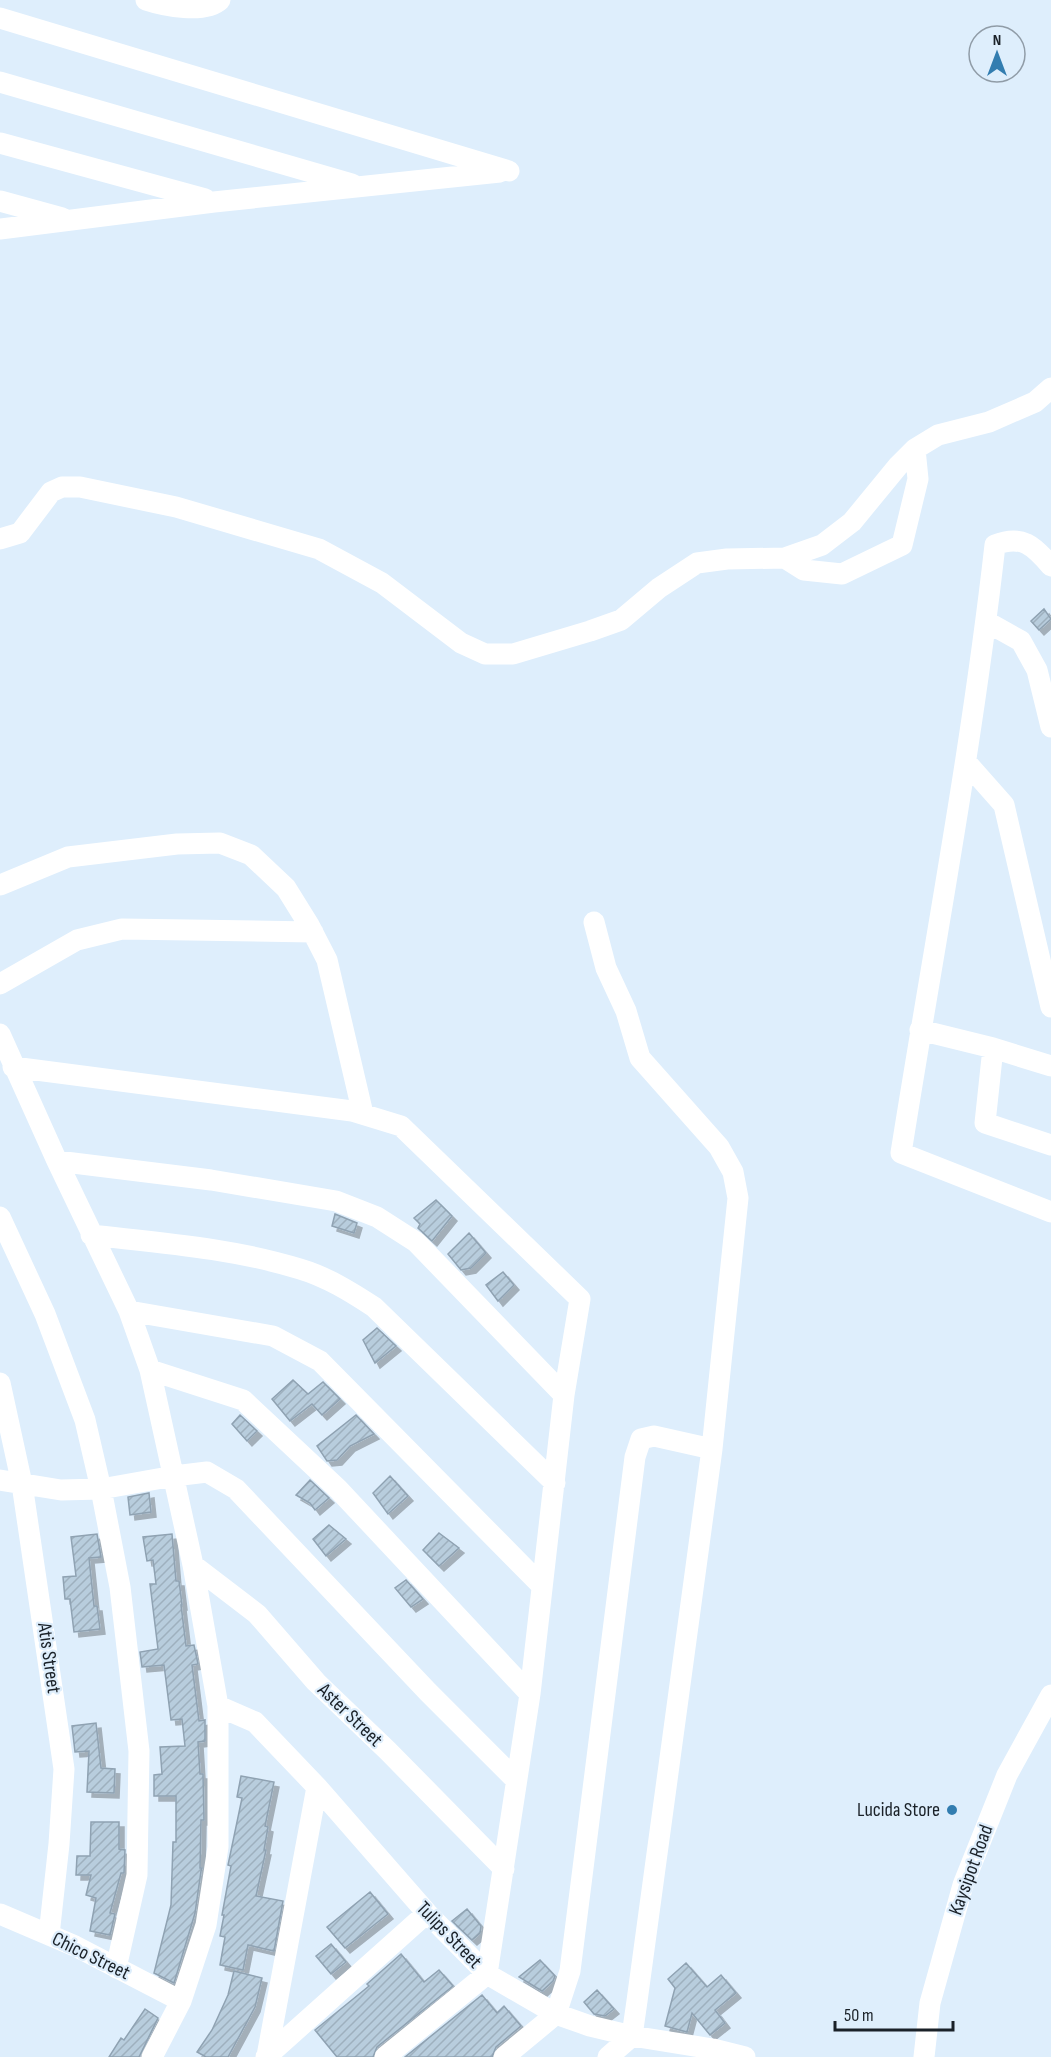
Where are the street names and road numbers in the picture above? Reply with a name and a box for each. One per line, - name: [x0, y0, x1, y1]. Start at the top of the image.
- street label: Atis Street: [32, 1620, 66, 1695]
- street label: Aster Street: [312, 1678, 387, 1752]
- street label: Kaysipot Road: [944, 1822, 998, 1918]
- street label: Tulips Street: [411, 1897, 487, 1973]
- street label: Chico Street: [48, 1927, 134, 1985]

